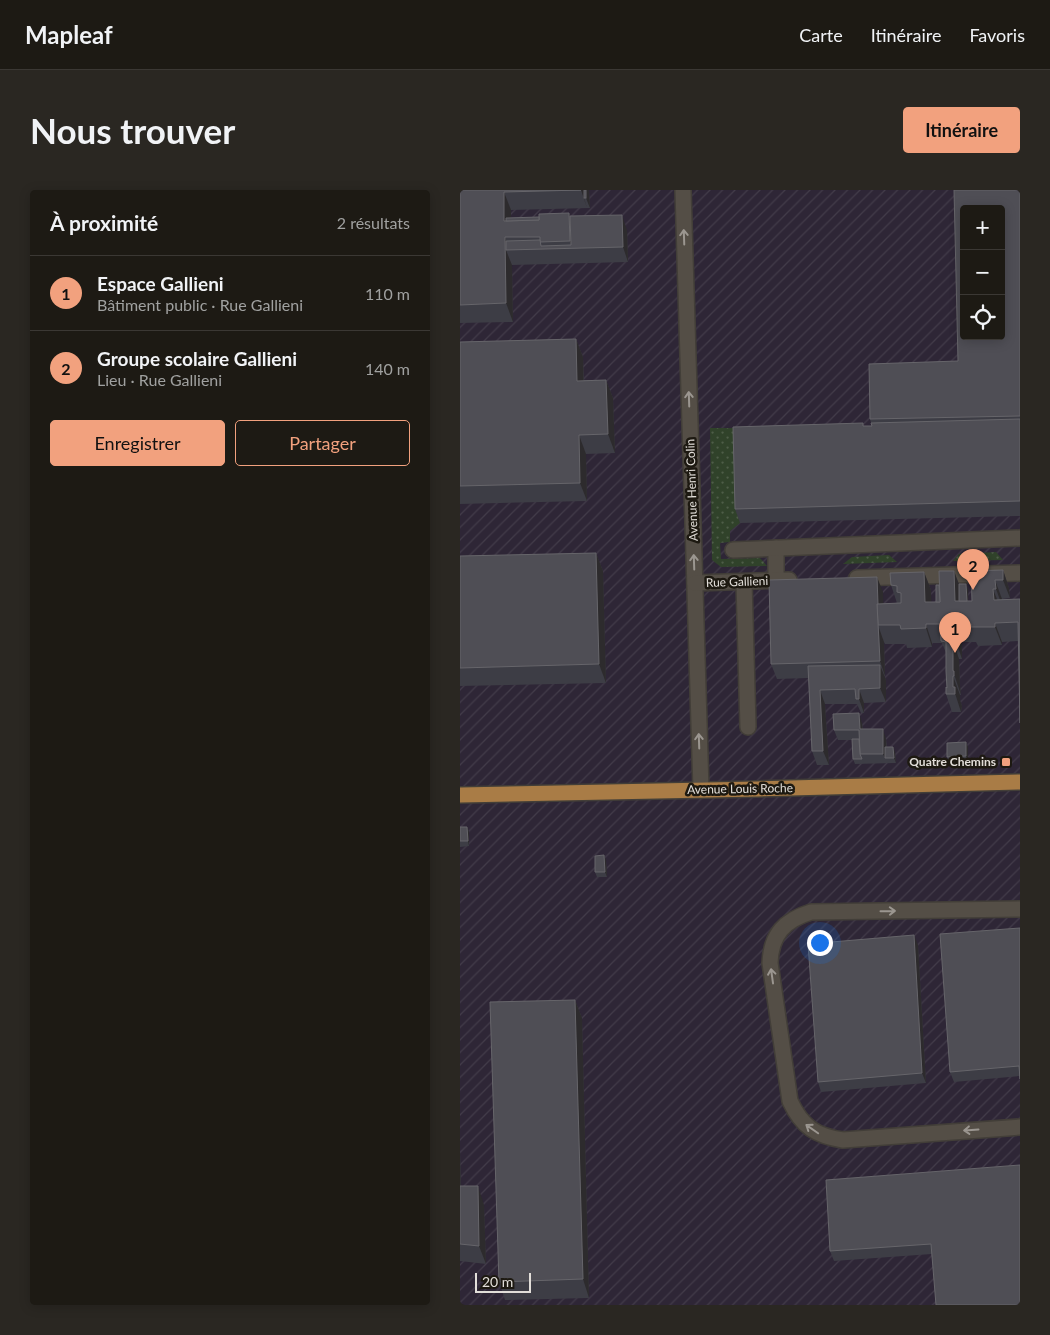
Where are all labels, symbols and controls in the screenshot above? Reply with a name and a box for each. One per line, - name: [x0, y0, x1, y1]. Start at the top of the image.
- text: Mapleaf: [25, 20, 113, 49]
- text: Carte: [799, 24, 843, 46]
- text: Itinéraire: [871, 24, 941, 46]
- text: Favoris: [969, 24, 1025, 46]
- button: Itinéraire: [903, 107, 1020, 153]
- text: Nous trouver: [30, 109, 235, 151]
- map controls: [960, 205, 1005, 340]
- button: +: [960, 205, 1005, 250]
- text: À proximité: [50, 210, 158, 235]
- text: 2 résultats: [337, 213, 410, 232]
- one-way arrow: [680, 229, 689, 245]
- button: −: [960, 250, 1005, 295]
- text: Espace Gallieni: [97, 272, 224, 295]
- text: 1: [61, 284, 71, 303]
- text: 110 m: [365, 284, 410, 303]
- text: Bâtiment public · Rue Gallieni: [97, 295, 303, 314]
- button: locate: [960, 295, 1005, 340]
- text: Groupe scolaire Gallieni: [97, 347, 297, 370]
- text: 2: [61, 359, 71, 378]
- text: 140 m: [365, 359, 410, 378]
- text: Lieu · Rue Gallieni: [97, 370, 222, 389]
- one-way arrow: [684, 391, 694, 408]
- button: Enregistrer: [50, 420, 225, 466]
- button: Partager: [235, 420, 410, 466]
- street label: Avenue Henri Colin: [682, 439, 701, 541]
- pin: 2: [957, 549, 989, 590]
- one-way arrow: [689, 554, 699, 570]
- street label: Rue Gallieni: [705, 573, 769, 590]
- pin: 1: [939, 612, 971, 653]
- one-way arrow: [695, 734, 704, 750]
- place label: Quatre Chemins: [909, 754, 996, 769]
- marker: Quatre Chemins: [1000, 756, 1012, 768]
- street label: Avenue Louis Roche: [687, 780, 793, 797]
- one-way arrow: [880, 906, 896, 916]
- your location: [807, 930, 833, 956]
- one-way arrow: [767, 969, 777, 985]
- one-way arrow: [805, 1124, 819, 1134]
- one-way arrow: [964, 1126, 980, 1135]
- scale bar: [475, 1270, 531, 1293]
- text: 20 m: [482, 1273, 513, 1290]

